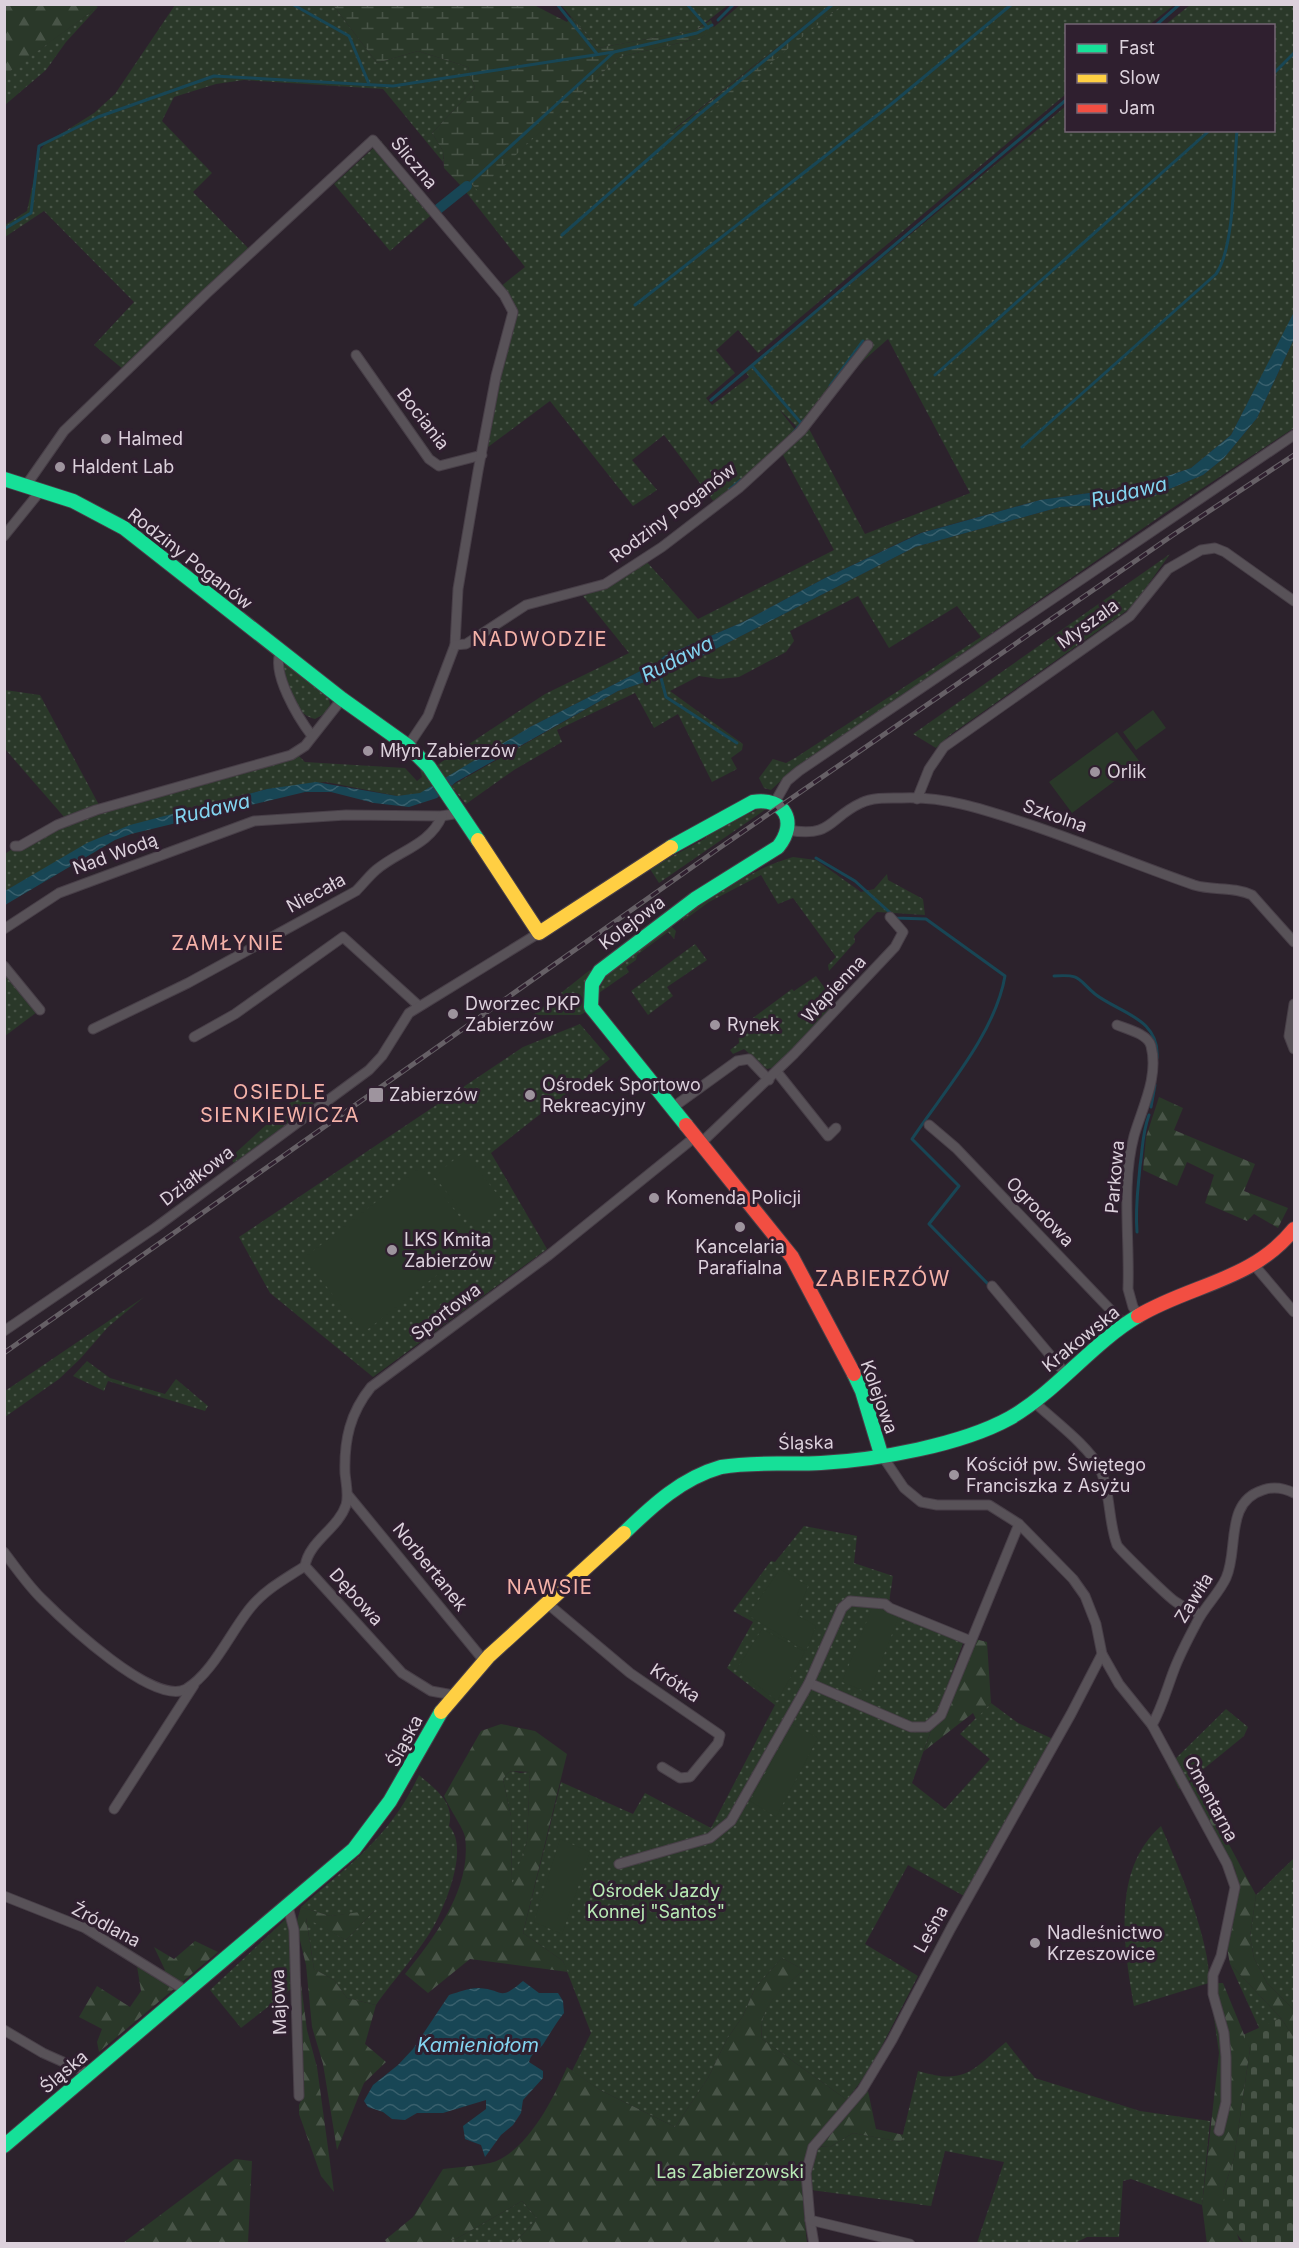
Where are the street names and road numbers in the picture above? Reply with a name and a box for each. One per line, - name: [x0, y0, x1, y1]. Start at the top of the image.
- street label: Śliczna: [387, 132, 443, 193]
- street label: Bociania: [393, 384, 454, 454]
- street label: Rodziny Poganów: [606, 458, 740, 567]
- street label: Rodziny Poganów: [124, 503, 257, 614]
- street label: Myszala: [1053, 594, 1122, 653]
- street label: Szkolna: [1020, 795, 1090, 836]
- street label: Nad Wodą: [70, 829, 160, 879]
- street label: Niecała: [283, 868, 349, 917]
- street label: Kolejowa: [595, 891, 669, 954]
- street label: Wapienna: [797, 951, 870, 1027]
- street label: Parkowa: [1101, 1139, 1128, 1214]
- street label: Działkowa: [156, 1141, 238, 1210]
- street label: Ogrodowa: [1002, 1173, 1079, 1251]
- street label: Sportowa: [407, 1279, 485, 1344]
- street label: Krakowska: [1038, 1301, 1123, 1376]
- street label: Kolejowa: [856, 1357, 902, 1436]
- street label: Śląska: [778, 1431, 834, 1453]
- street label: Norbertanek: [389, 1518, 472, 1615]
- street label: Dębowa: [325, 1564, 388, 1630]
- street label: Zawiła: [1170, 1569, 1217, 1627]
- street label: Krótka: [646, 1659, 704, 1706]
- street label: Śląska: [381, 1711, 427, 1770]
- street label: Cmentarna: [1180, 1752, 1243, 1845]
- street label: Źródlana: [68, 1897, 145, 1951]
- street label: Leśna: [909, 1901, 952, 1956]
- street label: Majowa: [267, 1969, 290, 2035]
- street label: Śląska: [35, 2045, 92, 2098]

